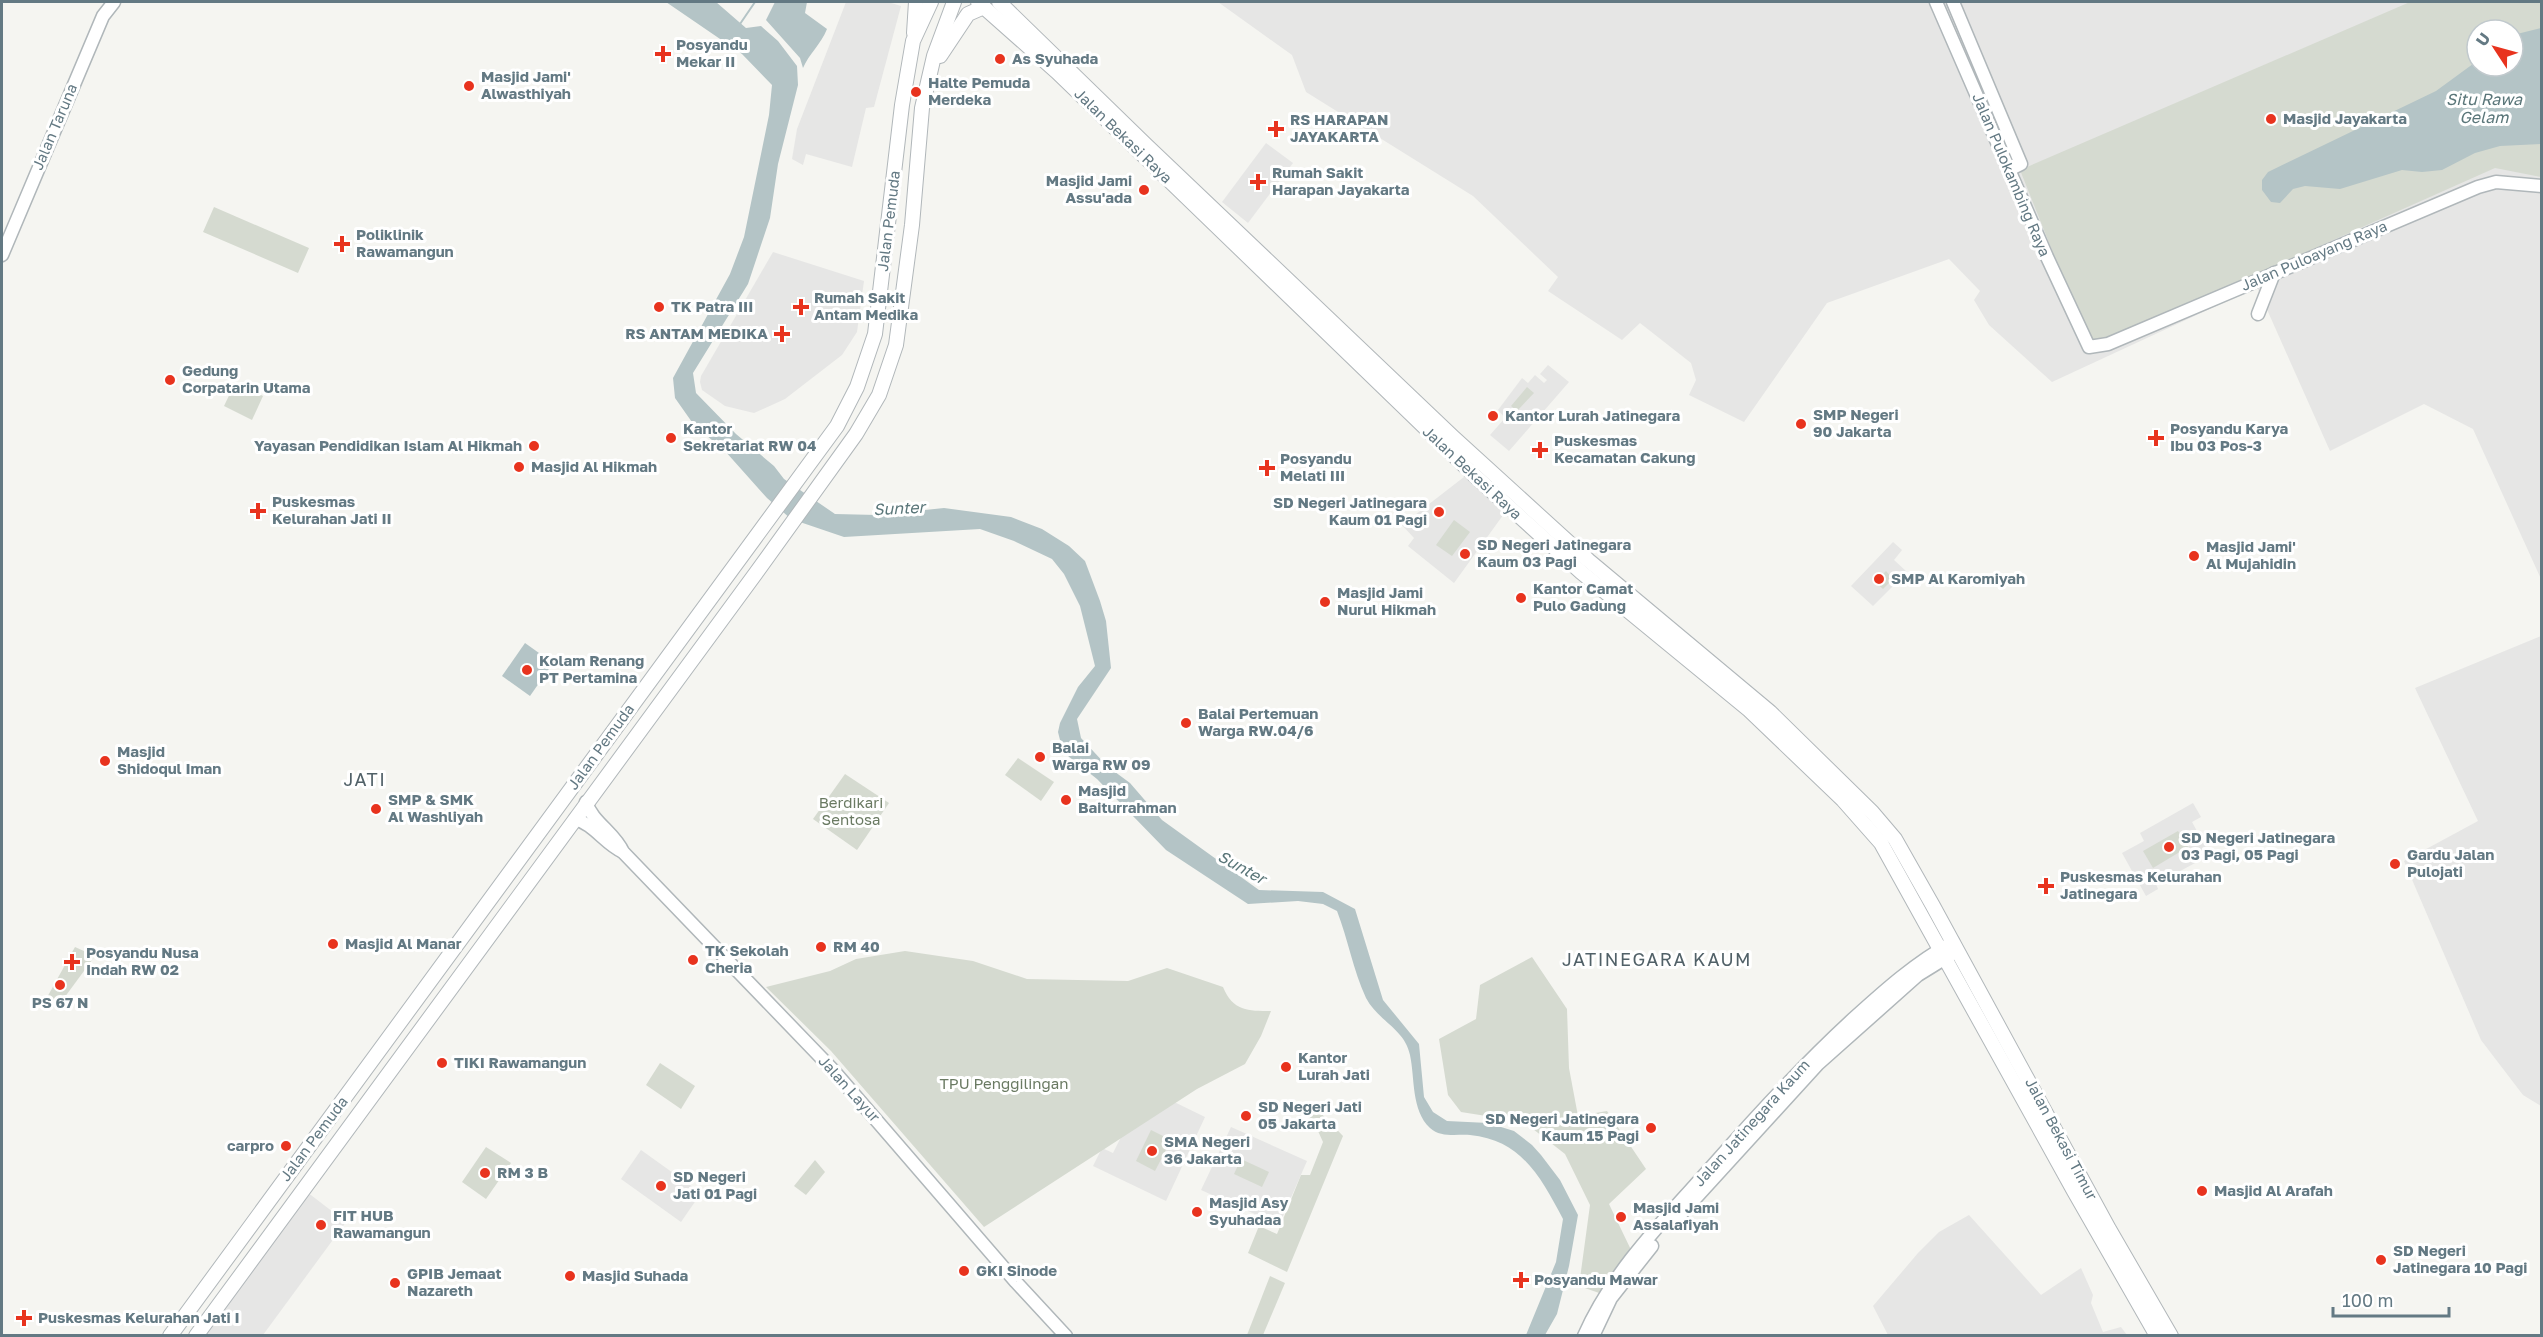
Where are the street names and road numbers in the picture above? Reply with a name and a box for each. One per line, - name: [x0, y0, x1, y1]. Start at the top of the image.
- street label: Jalan Taruna: [28, 81, 80, 173]
- street label: Jalan Bekasi Raya: [1071, 84, 1176, 187]
- street label: Jalan Pulokambing Raya: [1969, 90, 2055, 259]
- street label: Jalan Pemuda: [873, 169, 903, 272]
- street label: Jalan Puloayang Raya: [2238, 216, 2389, 294]
- street label: Jalan Bekasi Raya: [1419, 422, 1526, 523]
- street label: Jalan Pemuda: [563, 700, 637, 793]
- street label: Jalan Layur: [815, 1051, 884, 1125]
- street label: Jalan Jatinegara Kaum: [1690, 1055, 1813, 1189]
- street label: Jalan Bekasi Timur: [2022, 1074, 2102, 1203]
- street label: Jalan Pemuda: [275, 1092, 351, 1184]

